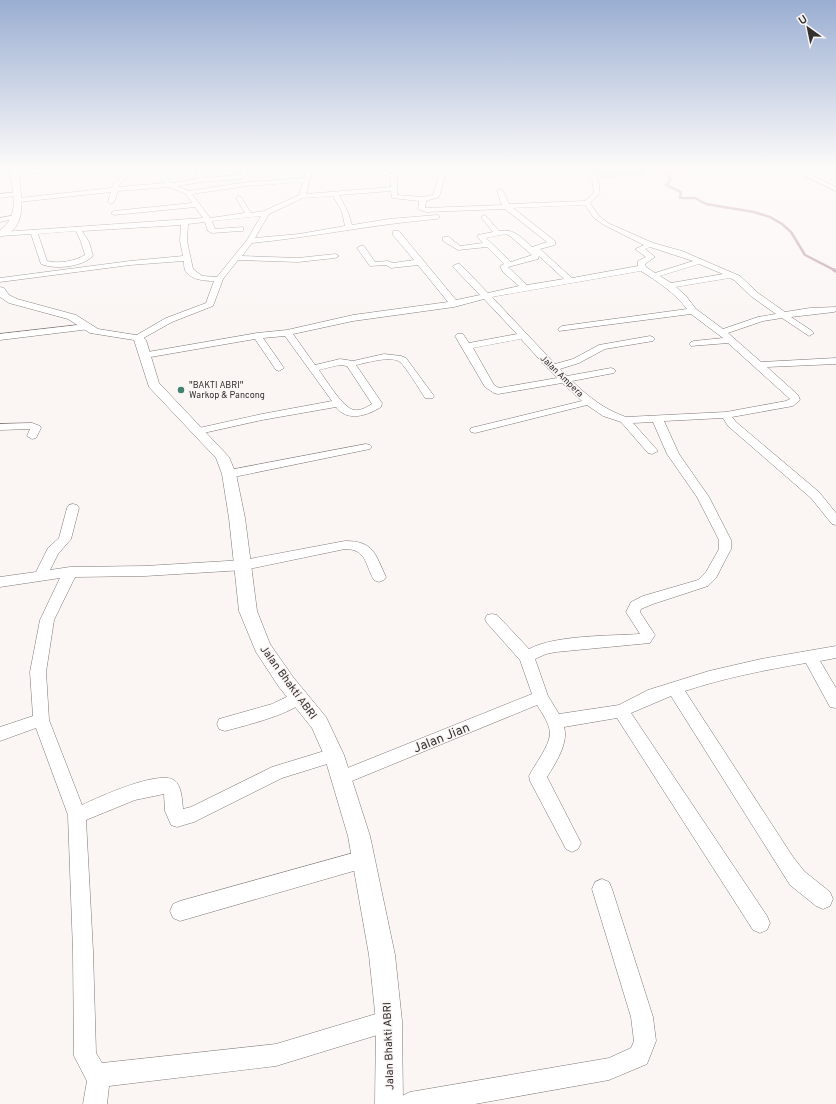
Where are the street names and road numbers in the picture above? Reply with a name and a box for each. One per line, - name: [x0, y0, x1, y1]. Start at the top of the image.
- street label: Jalan Ampera: [538, 353, 586, 400]
- street label: Jalan Bhakti ABRI: [257, 643, 320, 722]
- street label: Jalan Jian: [411, 720, 472, 757]
- street label: Jalan Bhakti ABRI: [380, 1002, 398, 1090]

